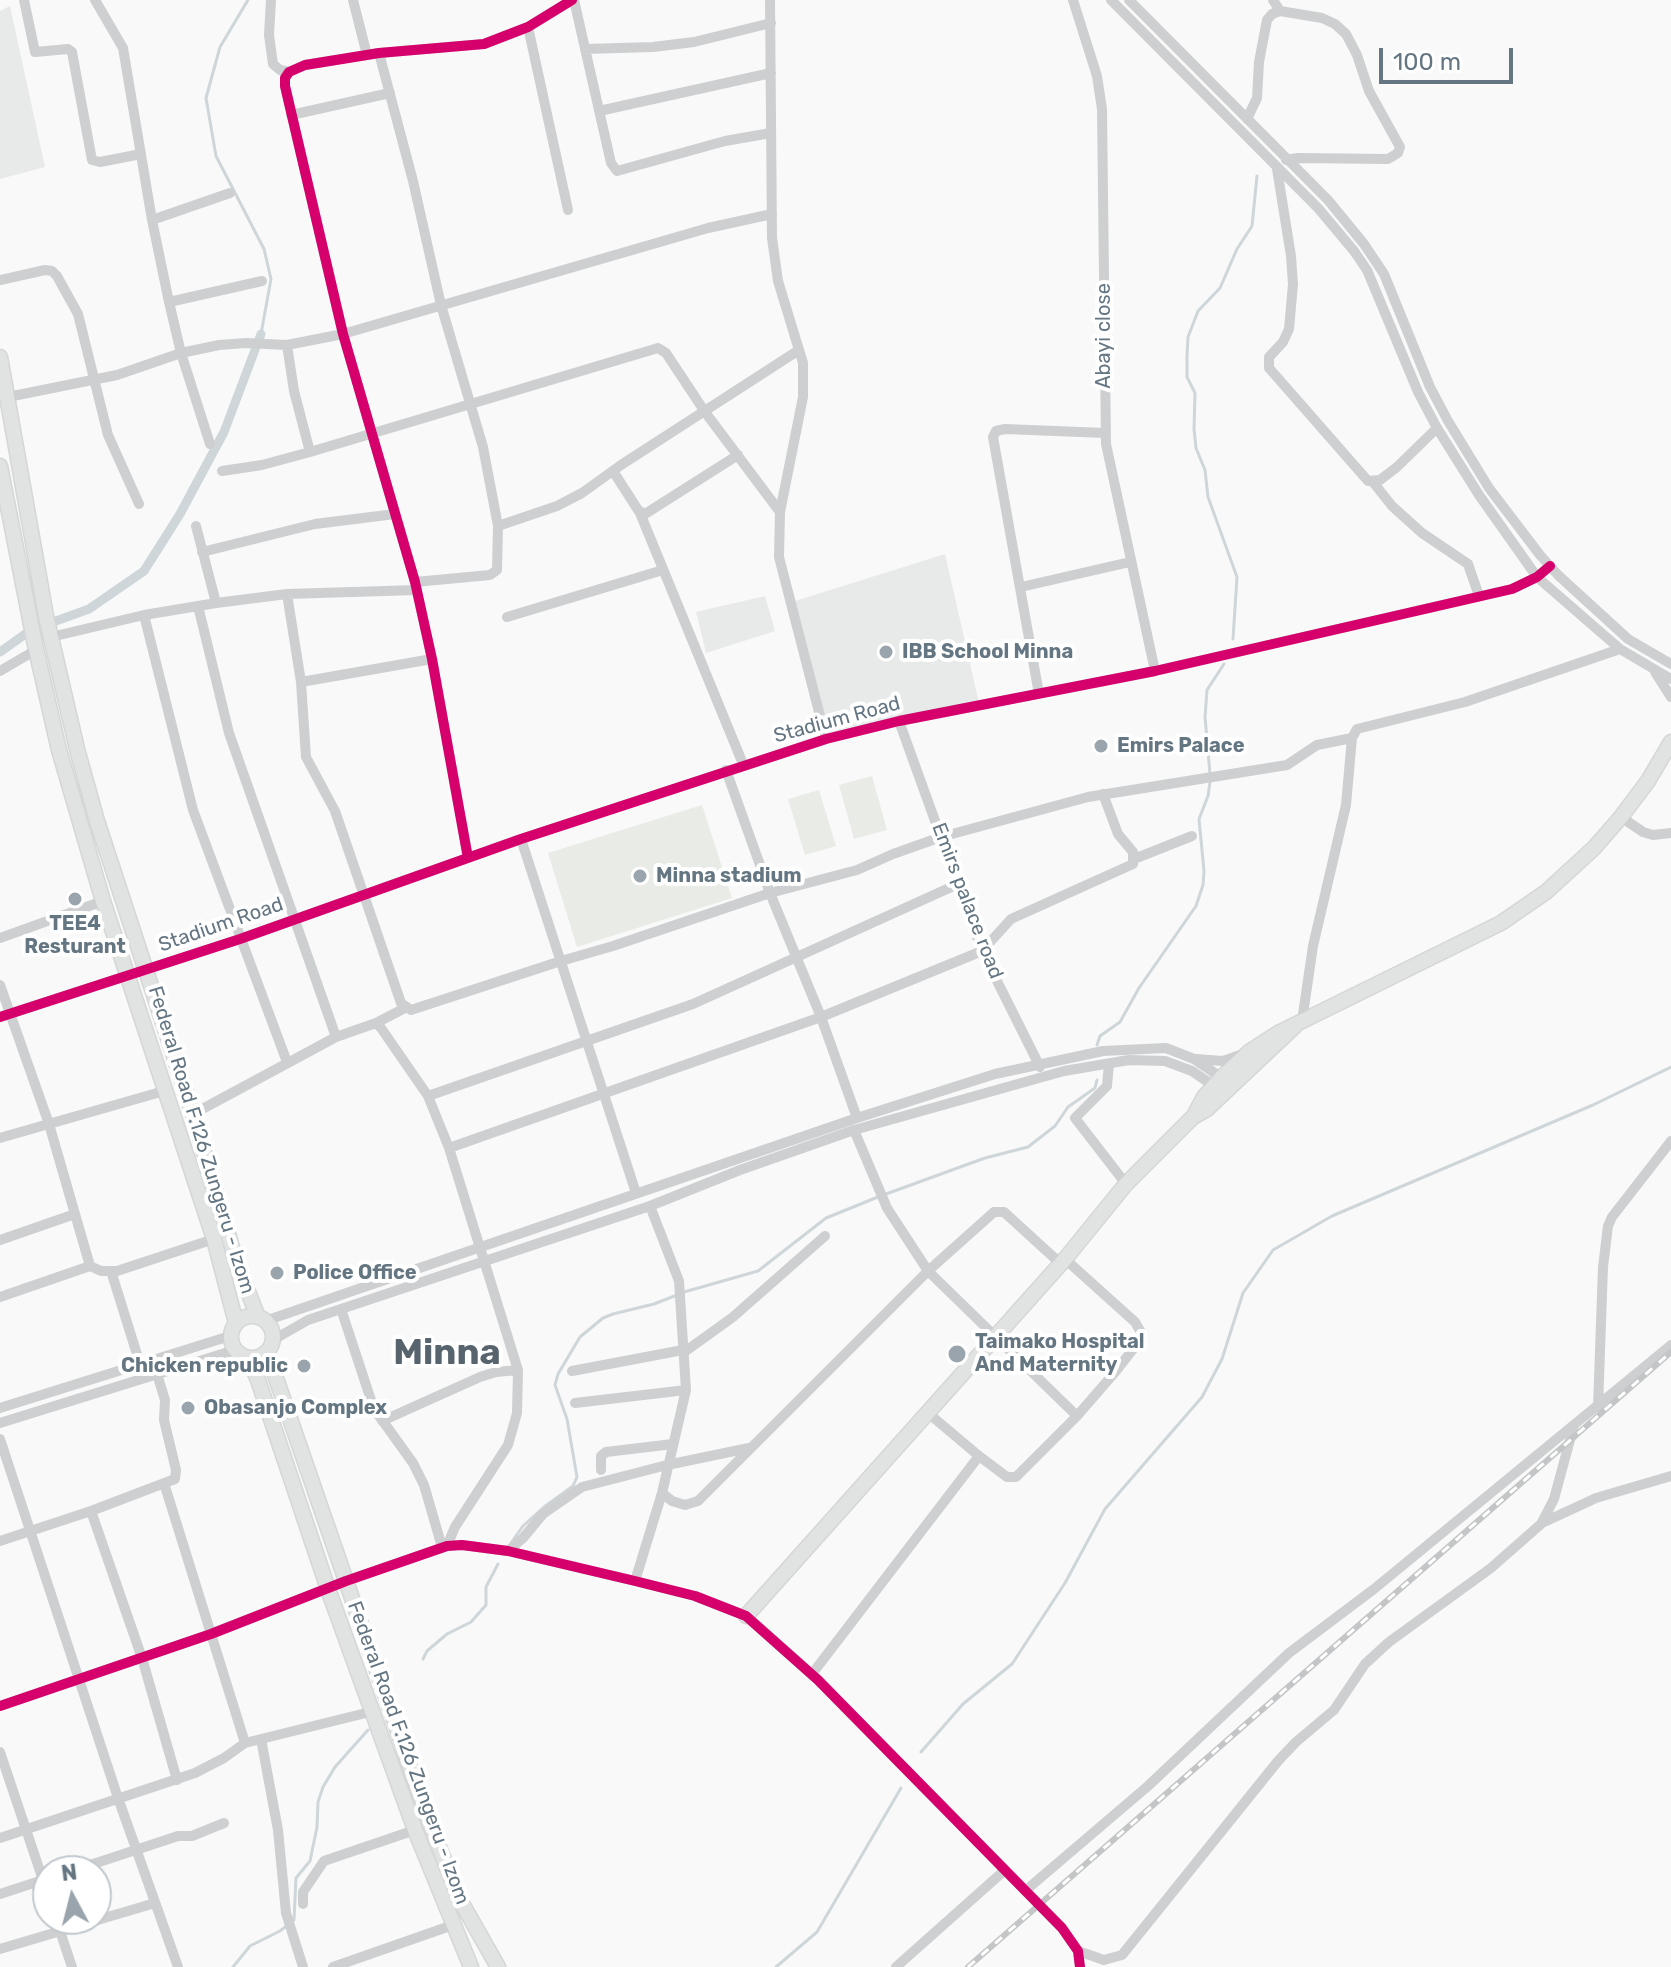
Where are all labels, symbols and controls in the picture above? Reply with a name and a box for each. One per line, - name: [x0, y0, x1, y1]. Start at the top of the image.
- scale bar: [1383, 32, 1517, 82]
- text: 100 m: [1393, 48, 1461, 76]
- street label: Abayi close: [1092, 283, 1116, 389]
- place label: IBB School Minna: [902, 640, 1073, 664]
- marker: IBB School Minna: [877, 643, 895, 661]
- street label: Stadium Road: [771, 692, 903, 748]
- place label: Emirs Palace: [1117, 734, 1245, 758]
- marker: Emirs Palace: [1092, 737, 1110, 755]
- street label: Emirs palace road: [926, 820, 1008, 982]
- place label: Minna stadium: [656, 864, 802, 888]
- marker: Minna stadium: [631, 867, 649, 885]
- marker: TEE4 Resturant: [66, 890, 84, 908]
- street label: Stadium Road: [156, 892, 286, 958]
- place label: TEE4 Resturant: [24, 912, 126, 959]
- street label: Federal Road F.126 Zungeru - Izom: [143, 983, 259, 1297]
- place label: Police Office: [293, 1261, 417, 1285]
- marker: Police Office: [268, 1264, 286, 1282]
- place label: Taimako Hospital And Maternity: [975, 1330, 1145, 1377]
- district label: Minna: [393, 1332, 501, 1376]
- marker: Taimako Hospital And Maternity: [946, 1343, 968, 1365]
- place label: Chicken republic: [121, 1354, 288, 1378]
- marker: Chicken republic: [295, 1357, 313, 1375]
- place label: Obasanjo Complex: [204, 1396, 387, 1420]
- marker: Obasanjo Complex: [179, 1399, 197, 1417]
- street label: Federal Road F.126 Zungeru - Izom: [342, 1598, 474, 1908]
- north arrow: [32, 1855, 112, 1935]
- text: N: [60, 1858, 79, 1887]

